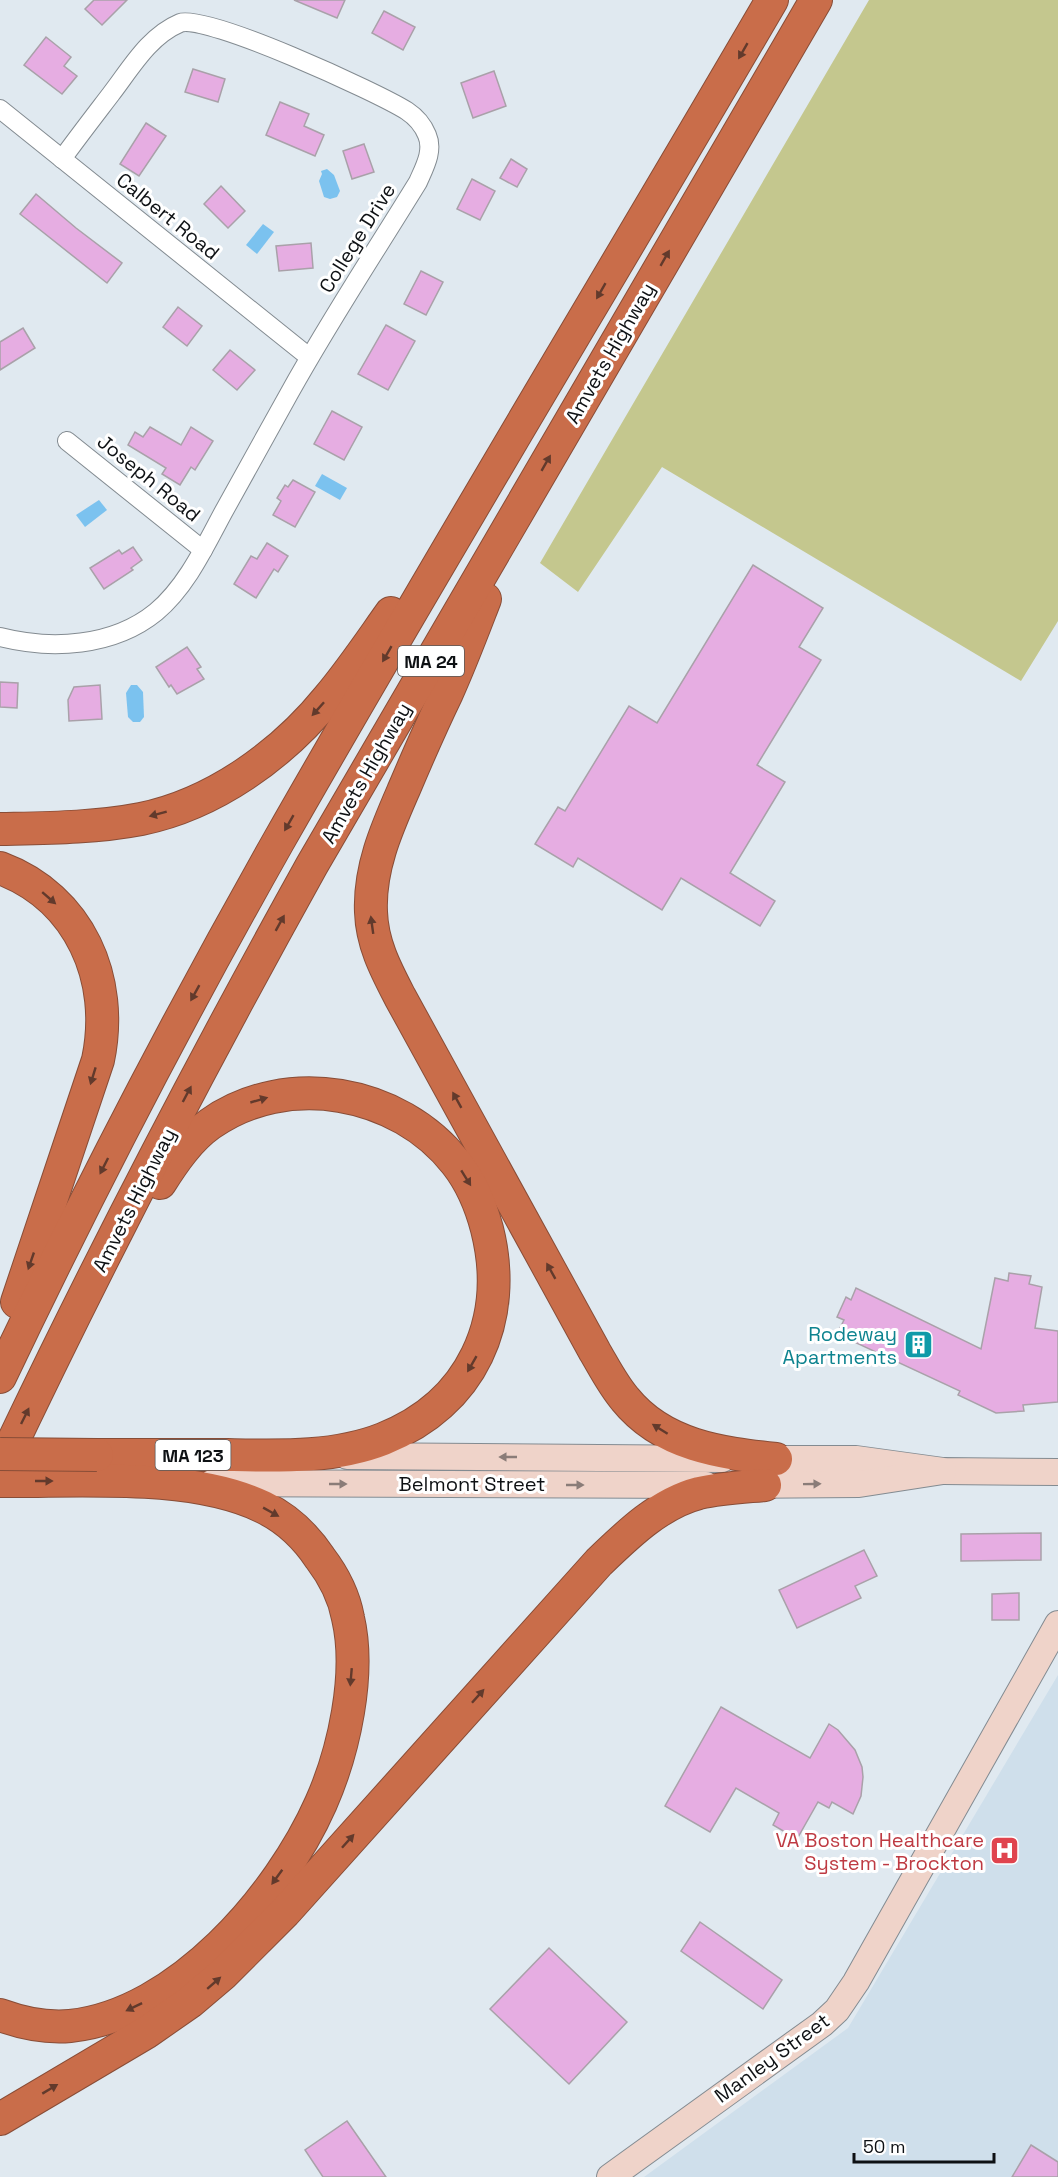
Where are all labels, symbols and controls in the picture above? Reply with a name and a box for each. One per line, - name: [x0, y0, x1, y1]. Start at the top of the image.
- one-way arrow: [738, 42, 748, 59]
- street label: Calbert Road: [111, 167, 225, 265]
- street label: College Drive: [313, 178, 401, 298]
- one-way arrow: [660, 249, 670, 266]
- street label: Amvets Highway: [559, 278, 661, 428]
- one-way arrow: [596, 283, 607, 299]
- street label: Joseph Road: [92, 428, 206, 528]
- one-way arrow: [540, 455, 551, 471]
- one-way arrow: [382, 646, 393, 662]
- road number: MA 24: [398, 646, 464, 676]
- street label: Amvets Highway: [315, 698, 417, 848]
- one-way arrow: [312, 702, 326, 716]
- one-way arrow: [148, 810, 167, 820]
- one-way arrow: [285, 814, 295, 831]
- one-way arrow: [41, 891, 56, 904]
- one-way arrow: [275, 914, 285, 931]
- one-way arrow: [368, 916, 377, 935]
- one-way arrow: [190, 985, 200, 1002]
- one-way arrow: [88, 1067, 97, 1085]
- one-way arrow: [182, 1086, 192, 1103]
- one-way arrow: [452, 1091, 462, 1108]
- one-way arrow: [250, 1095, 268, 1104]
- street label: Amvets Highway: [86, 1123, 182, 1277]
- one-way arrow: [99, 1157, 109, 1174]
- one-way arrow: [460, 1170, 471, 1186]
- one-way arrow: [25, 1252, 35, 1270]
- one-way arrow: [546, 1262, 556, 1279]
- place label: Rodeway Apartments: [783, 1321, 897, 1370]
- building icon: Rodeway Apartments: [902, 1329, 934, 1361]
- one-way arrow: [467, 1356, 477, 1373]
- one-way arrow: [21, 1407, 30, 1424]
- one-way arrow: [652, 1424, 668, 1435]
- road number: MA 123: [156, 1440, 230, 1470]
- one-way arrow: [498, 1452, 517, 1462]
- street label: Belmont Street: [399, 1471, 545, 1497]
- one-way arrow: [35, 1477, 54, 1486]
- one-way arrow: [329, 1479, 348, 1489]
- one-way arrow: [803, 1479, 822, 1489]
- one-way arrow: [566, 1480, 585, 1490]
- one-way arrow: [263, 1507, 280, 1517]
- one-way arrow: [346, 1668, 355, 1687]
- one-way arrow: [471, 1689, 485, 1704]
- place label: VA Boston Healthcare System - Brockton: [775, 1827, 984, 1876]
- one-way arrow: [341, 1834, 355, 1849]
- hospital icon: VA Boston Healthcare System - Brockton: [989, 1835, 1021, 1867]
- one-way arrow: [271, 1869, 283, 1885]
- one-way arrow: [206, 1976, 221, 1989]
- one-way arrow: [125, 2001, 143, 2011]
- street label: Manley Street: [709, 2007, 835, 2109]
- one-way arrow: [42, 2083, 58, 2094]
- scale bar: [854, 2126, 994, 2164]
- text: 50 m: [863, 2135, 905, 2158]

